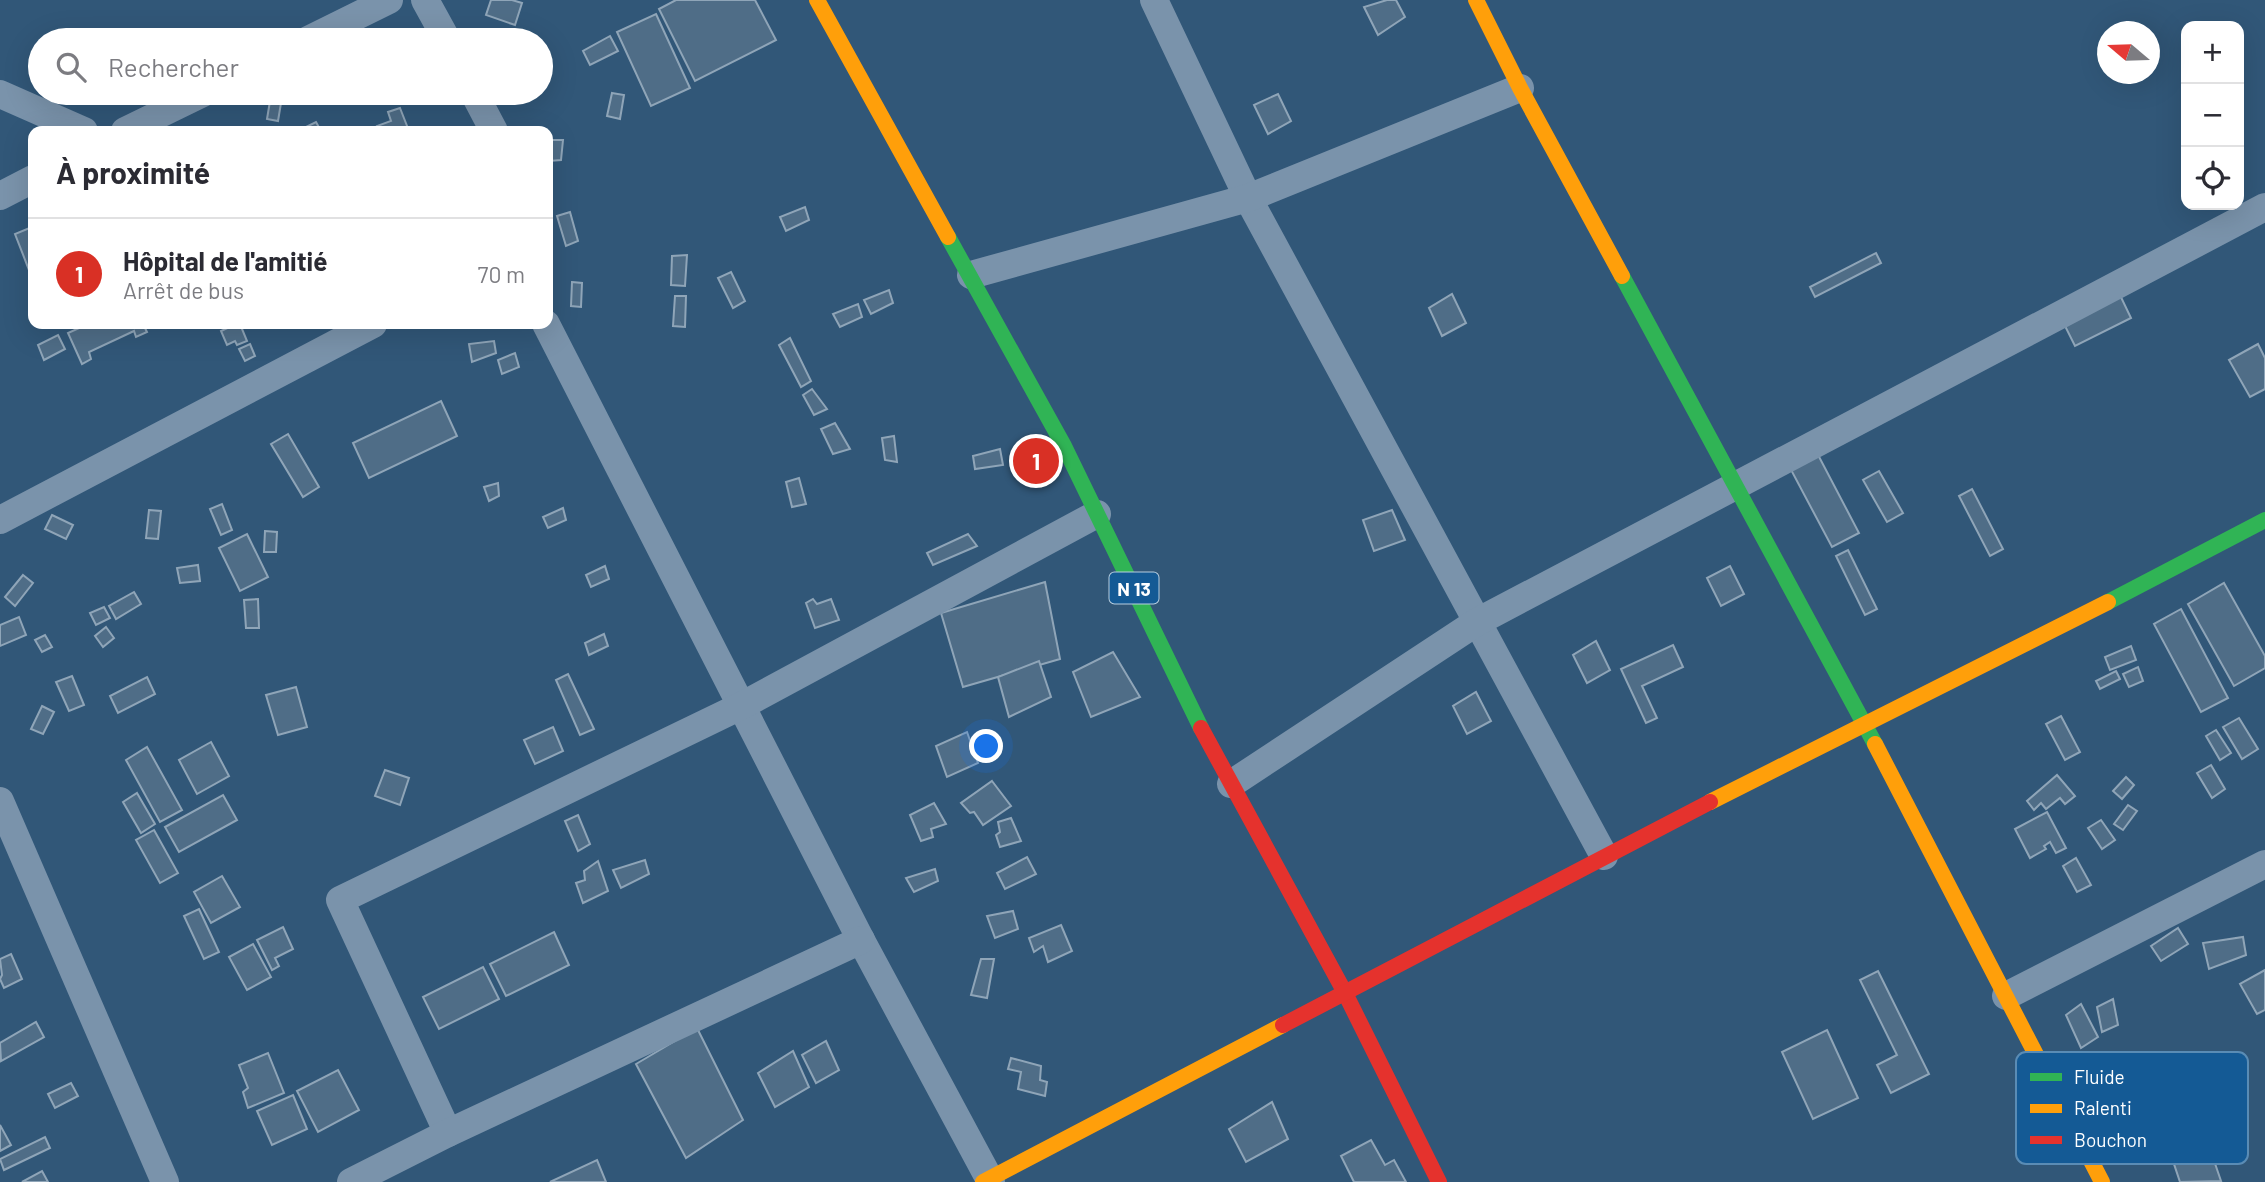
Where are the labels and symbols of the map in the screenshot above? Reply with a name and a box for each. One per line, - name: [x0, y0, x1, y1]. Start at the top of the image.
- north arrow: [2097, 21, 2160, 84]
- pin: 1: [1013, 435, 1059, 487]
- road number: N 13: [1110, 572, 1158, 604]
- your location: [969, 729, 1003, 763]
- legend: [2016, 1052, 2248, 1164]
- text: Fluide: [2074, 1065, 2125, 1088]
- text: Ralenti: [2074, 1096, 2132, 1119]
- text: Bouchon: [2074, 1128, 2147, 1151]

